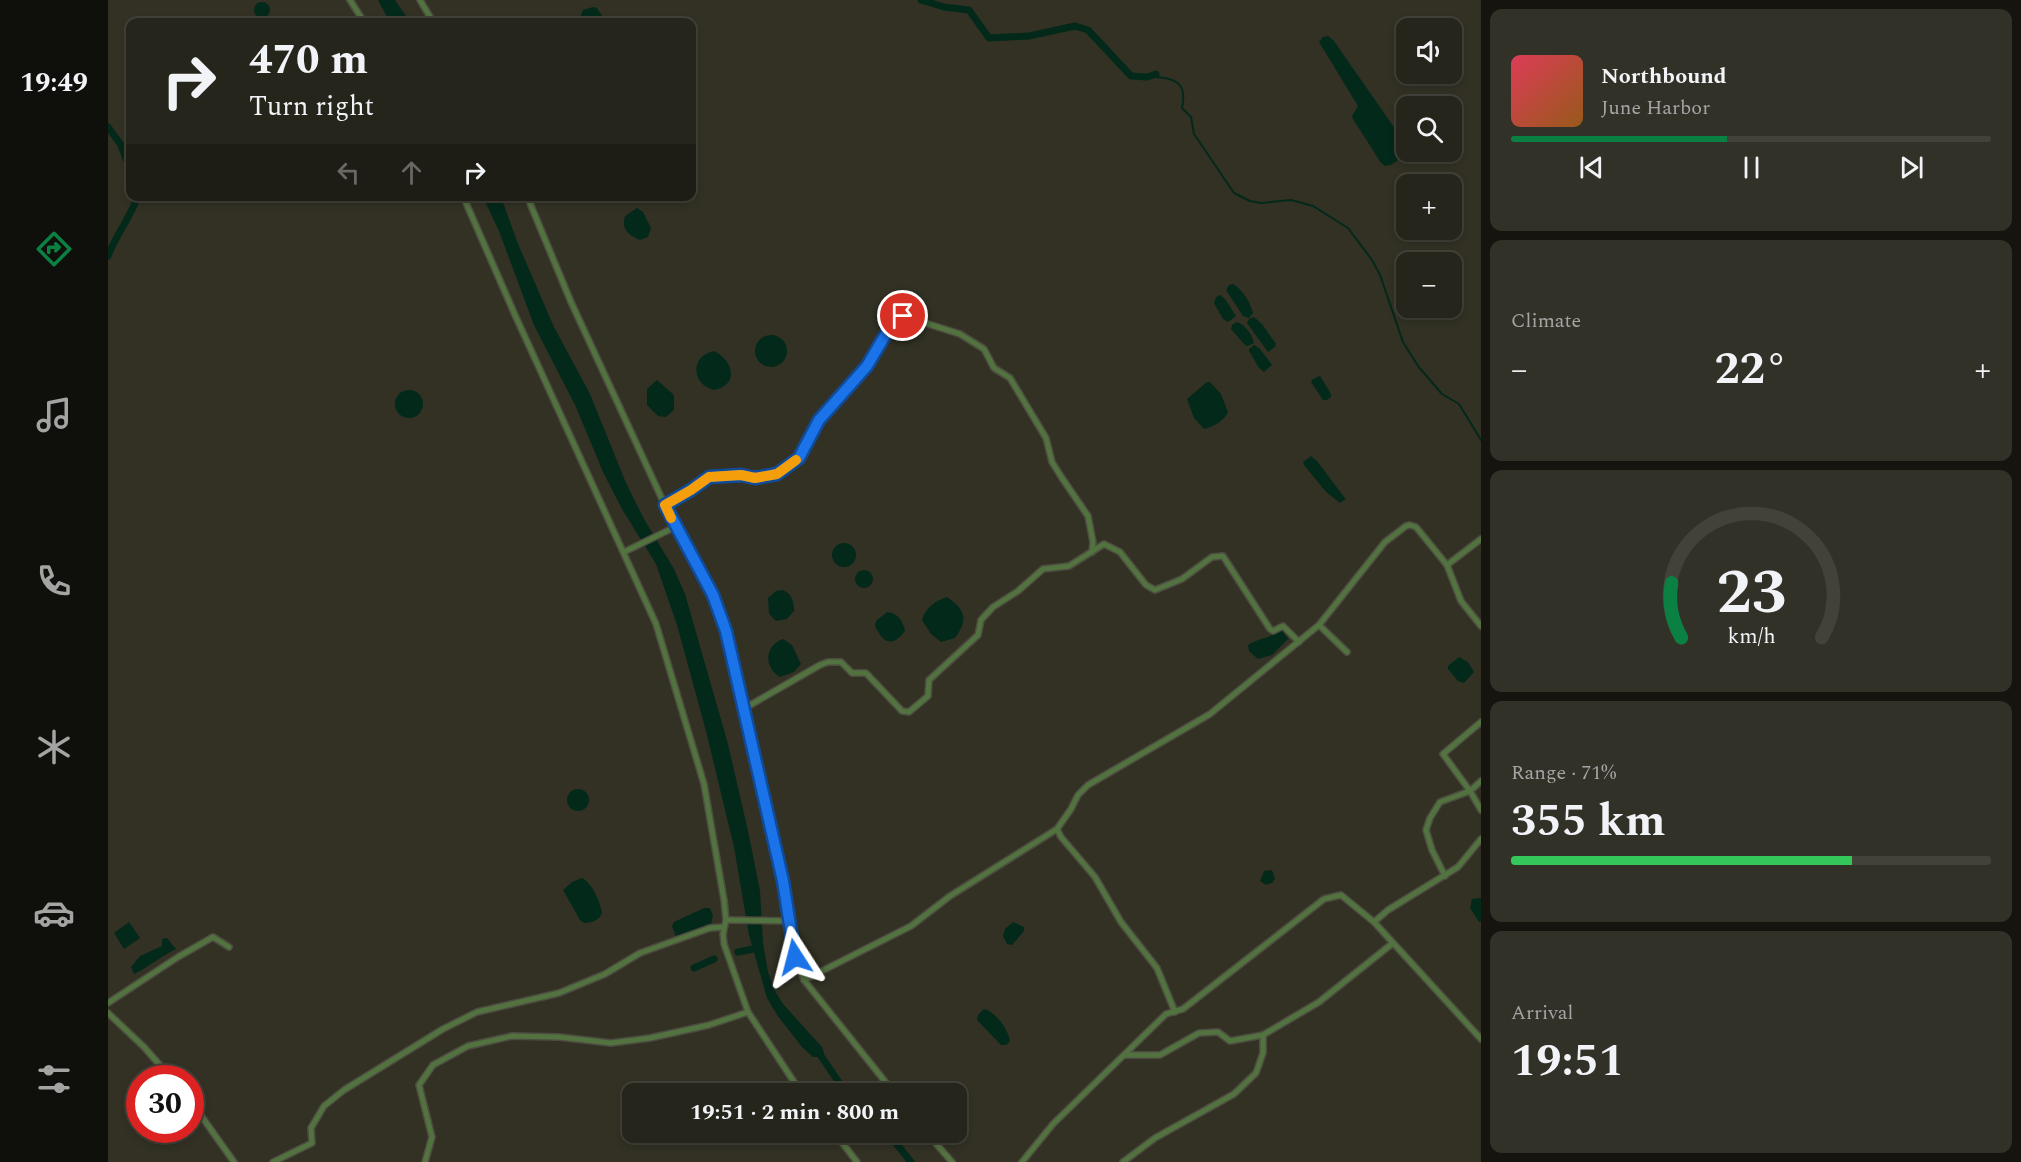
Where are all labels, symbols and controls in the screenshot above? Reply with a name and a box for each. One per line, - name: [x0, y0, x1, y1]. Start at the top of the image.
- map controls: [1396, 18, 1462, 318]
- button: sound: [1396, 18, 1462, 84]
- text: 470 m: [249, 29, 368, 92]
- icon: right: [150, 42, 228, 120]
- text: Northbound: [1601, 60, 1727, 93]
- text: 19:49: [20, 62, 88, 104]
- text: Turn right: [249, 86, 374, 128]
- text: June Harbor: [1601, 93, 1710, 123]
- button: search: [1396, 96, 1462, 162]
- icon: previous: [1575, 151, 1608, 184]
- icon: pause: [1735, 151, 1768, 184]
- icon: next: [1895, 151, 1928, 184]
- icon: left: [332, 156, 365, 189]
- icon: ahead: [395, 156, 428, 189]
- icon: right: [458, 156, 491, 189]
- button: +: [1396, 174, 1462, 240]
- icon: directions: [33, 228, 75, 270]
- button: −: [1396, 252, 1462, 318]
- pin: [877, 290, 928, 341]
- icon: arrive: [886, 299, 919, 332]
- text: Climate: [1511, 306, 1581, 336]
- text: 22°: [1715, 335, 1788, 404]
- text: −: [1511, 345, 1528, 395]
- text: +: [1975, 345, 1991, 395]
- icon: music: [33, 394, 75, 436]
- text: 23: [1716, 546, 1786, 641]
- icon: phone: [33, 560, 75, 602]
- text: km/h: [1727, 620, 1775, 653]
- icon: climate: [33, 726, 75, 768]
- text: Range · 71%: [1511, 758, 1616, 788]
- text: 355 km: [1511, 787, 1666, 856]
- icon: car: [33, 892, 75, 934]
- position arrow: [763, 925, 827, 989]
- text: Arrival: [1511, 998, 1573, 1028]
- text: 19:51: [1511, 1027, 1624, 1096]
- icon: filters: [33, 1058, 75, 1100]
- speed limit sign: 30: [126, 1065, 204, 1143]
- text: 19:51 · 2 min · 800 m: [690, 1096, 899, 1129]

